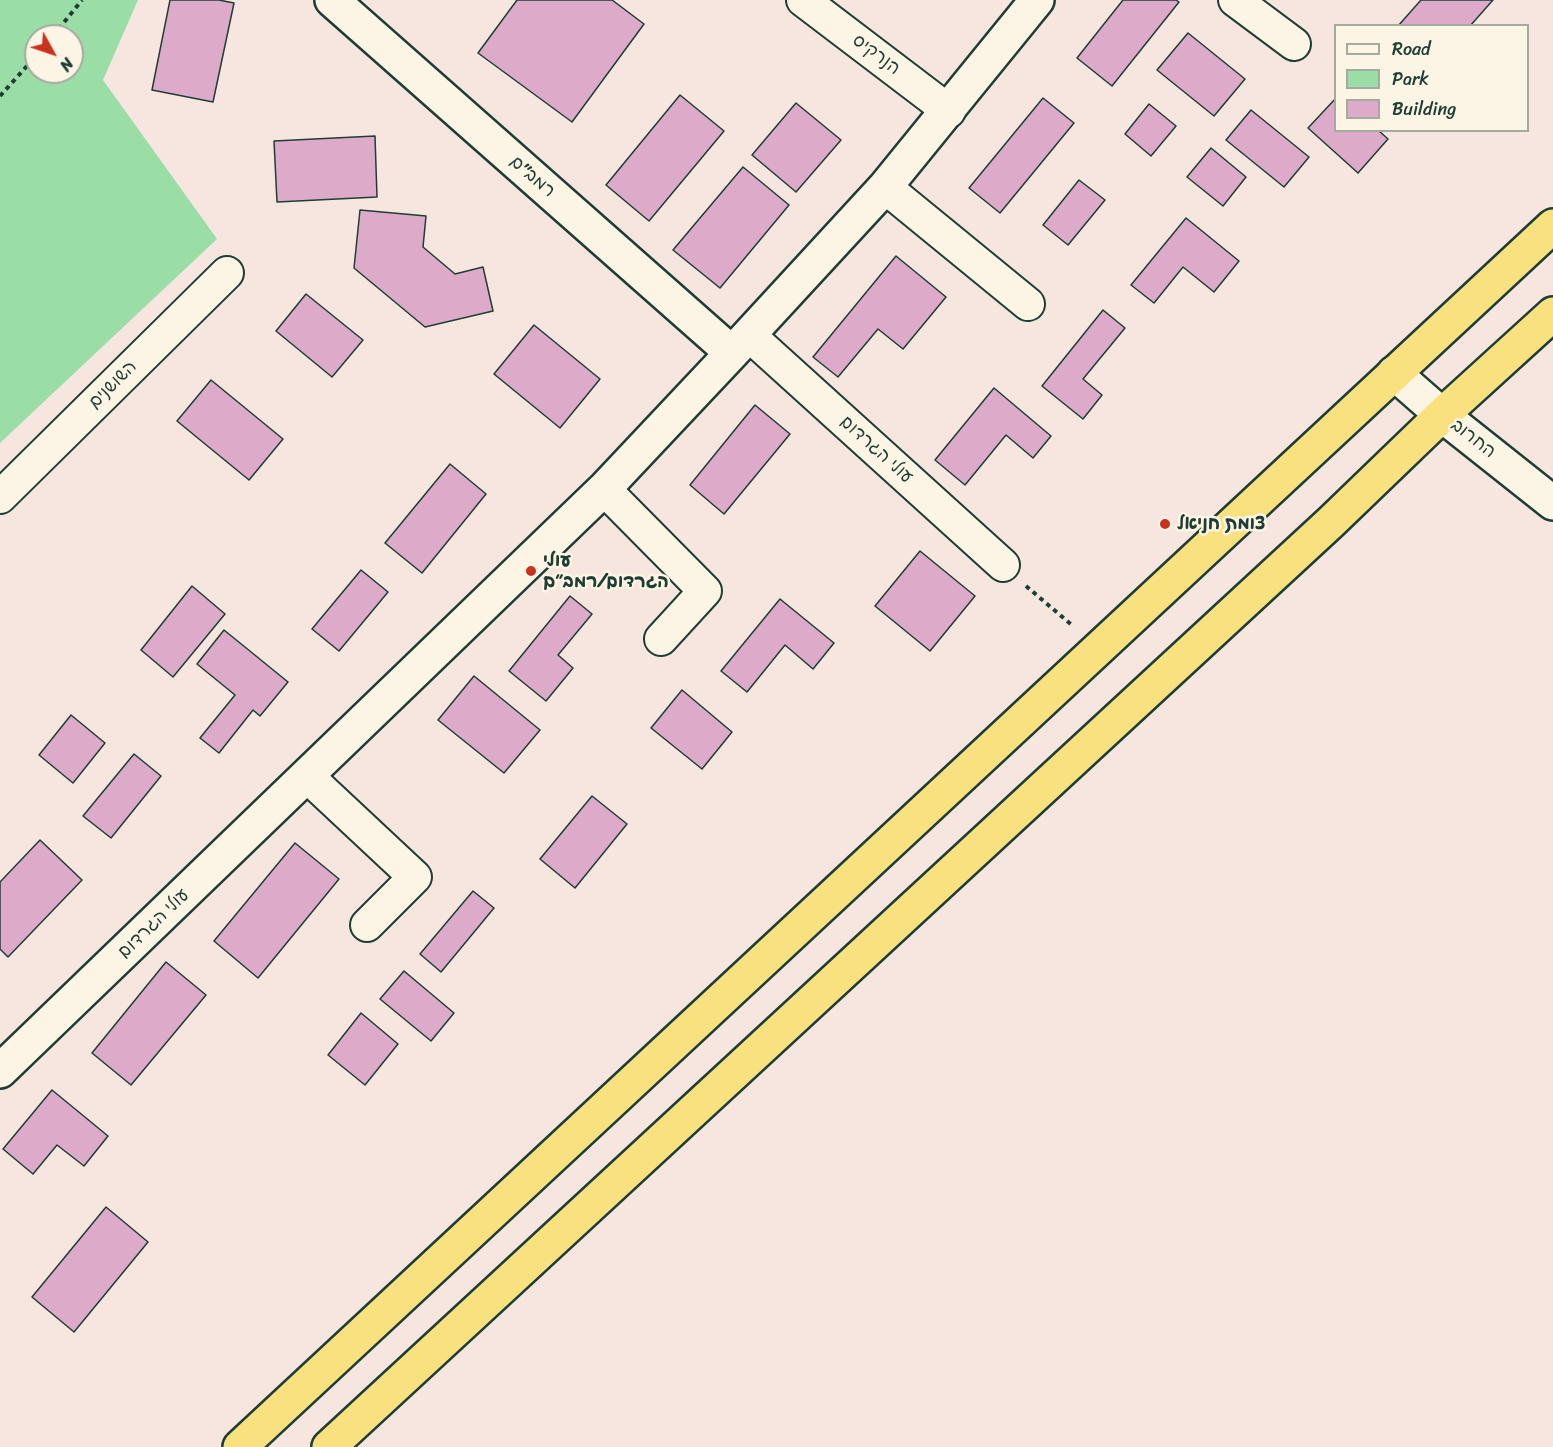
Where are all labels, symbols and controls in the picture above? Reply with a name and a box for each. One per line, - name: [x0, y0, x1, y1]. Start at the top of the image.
- north arrow: [24, 24, 84, 84]
- legend: [1334, 24, 1529, 132]
- street label: הנרקיס: [848, 30, 904, 80]
- text: Road: [1392, 33, 1431, 65]
- text: N: [52, 51, 81, 78]
- text: Park: [1392, 63, 1429, 95]
- text: Building: [1392, 93, 1456, 125]
- street label: רמב"ם: [505, 151, 559, 203]
- street label: השושנים: [84, 356, 142, 414]
- street label: עולי הגרדום: [835, 412, 917, 488]
- street label: החרוב: [1446, 415, 1500, 463]
- place label: צומת חניאל: [1177, 513, 1266, 535]
- marker: צומת חניאל: [1158, 517, 1172, 531]
- place label: עולי הגרדום/רמב״ם: [543, 550, 669, 592]
- marker: עולי הגרדום/רמב״ם: [524, 564, 538, 578]
- street label: עולי הגרדום: [114, 885, 194, 963]

